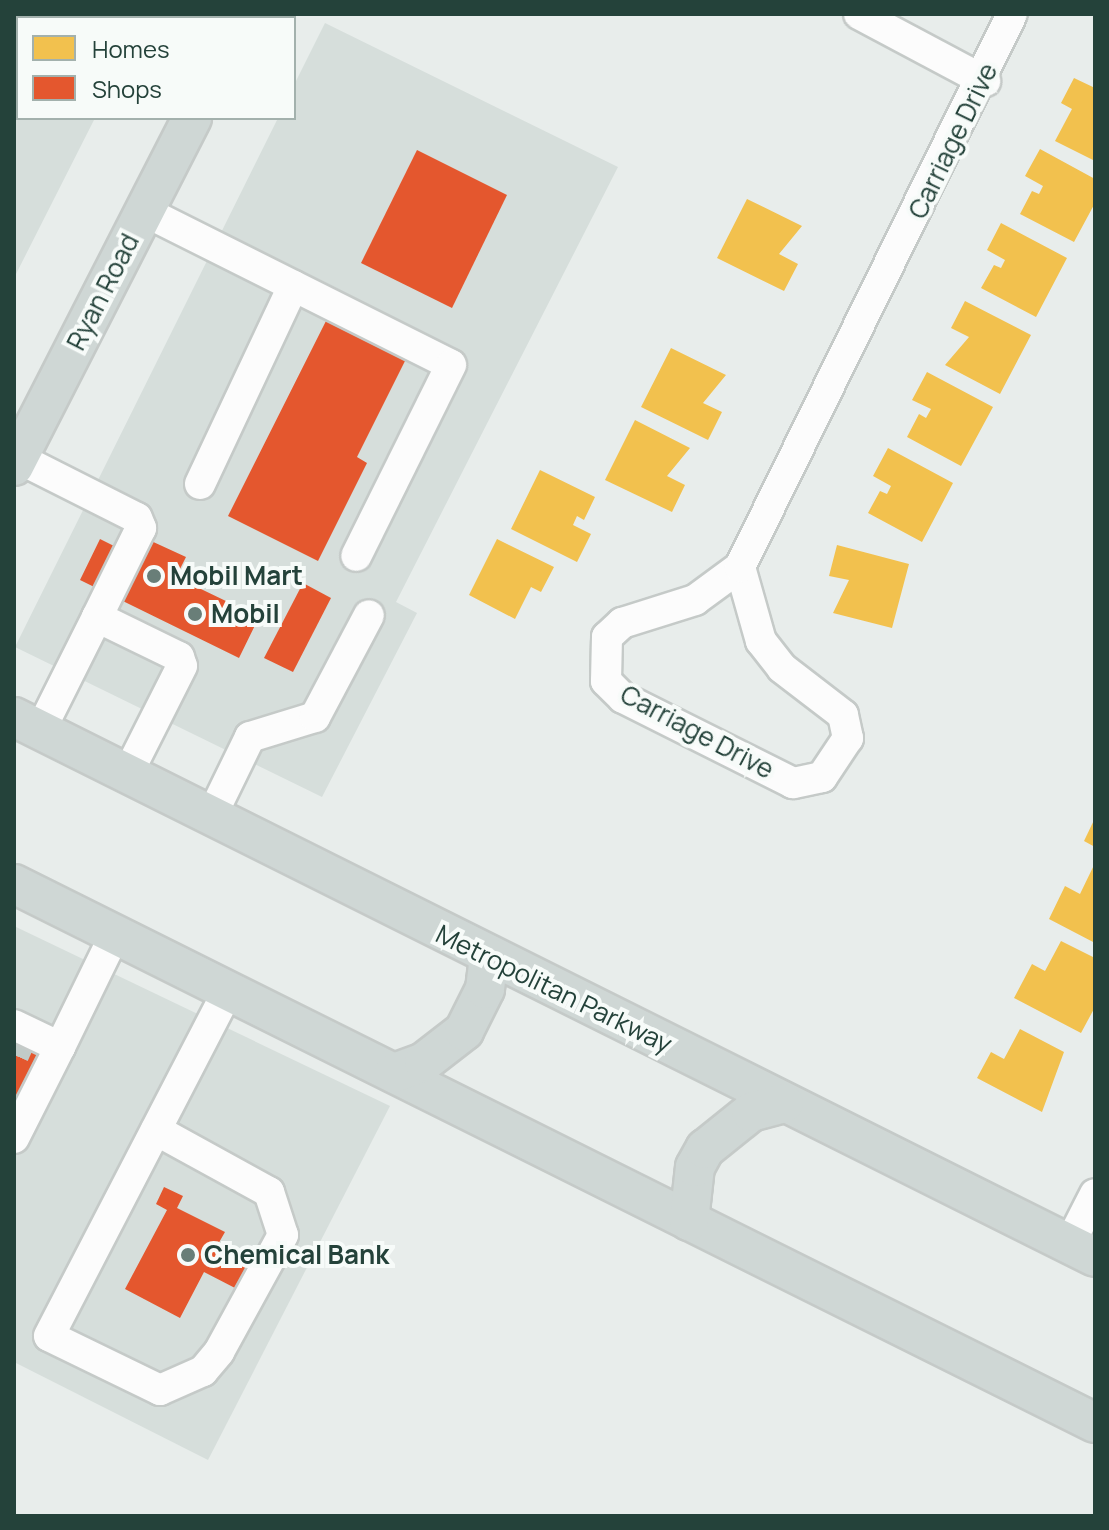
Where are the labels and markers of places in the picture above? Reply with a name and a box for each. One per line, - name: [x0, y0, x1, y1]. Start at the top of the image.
- place label: Mobil Mart: [170, 560, 303, 592]
- marker: Mobil Mart: [145, 567, 163, 585]
- place label: Mobil: [211, 598, 280, 630]
- marker: Mobil: [186, 605, 204, 623]
- place label: Chemical Bank: [204, 1239, 389, 1271]
- marker: Chemical Bank: [179, 1246, 197, 1264]

